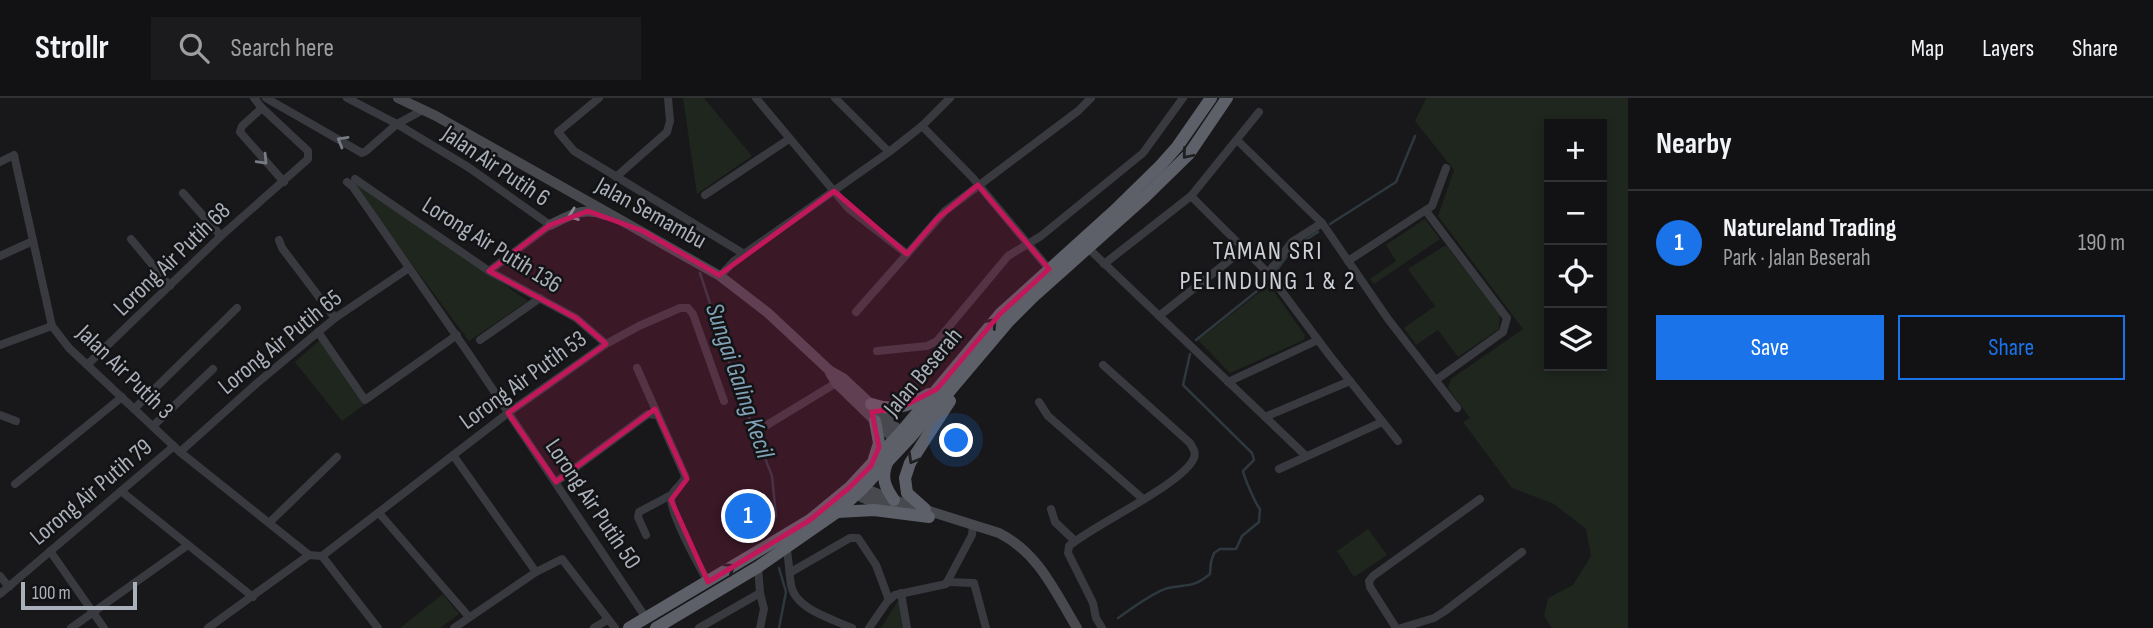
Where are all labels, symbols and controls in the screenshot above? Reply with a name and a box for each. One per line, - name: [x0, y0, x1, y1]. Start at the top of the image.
- search box: [151, 17, 641, 80]
- text: Strollr: [35, 28, 109, 68]
- icon: search: [175, 29, 213, 67]
- text: Search here: [231, 33, 334, 64]
- text: Map: [1911, 34, 1944, 63]
- text: Layers: [1982, 34, 2034, 63]
- text: Share: [2072, 34, 2118, 63]
- street label: Jalan Air Putih 6: [436, 119, 555, 213]
- map controls: [1544, 119, 1607, 371]
- button: +: [1544, 119, 1607, 182]
- text: Nearby: [1656, 126, 1732, 162]
- one-way arrow: [337, 136, 350, 149]
- one-way arrow: [1183, 146, 1196, 158]
- one-way arrow: [255, 152, 268, 165]
- street label: Jalan Semambu: [590, 170, 711, 255]
- button: −: [1544, 182, 1607, 245]
- street label: Lorong Air Putih 136: [417, 191, 567, 299]
- street label: Lorong Air Putih 68: [108, 196, 236, 322]
- one-way arrow: [568, 207, 580, 221]
- text: Natureland Trading: [1723, 213, 1896, 244]
- text: 1: [1674, 229, 1684, 257]
- text: 190 m: [2078, 229, 2125, 257]
- district label: TAMAN SRI PELINDUNG 1 & 2: [1179, 236, 1357, 297]
- text: Park · Jalan Beserah: [1723, 244, 1871, 272]
- button: locate: [1544, 245, 1607, 308]
- street label: Lorong Air Putih 65: [212, 283, 348, 401]
- water label: Sungai Galing Kecil: [698, 299, 780, 464]
- button: layers: [1544, 308, 1607, 371]
- button: Save: [1656, 315, 1884, 380]
- button: Share: [1898, 315, 2125, 380]
- street label: Jalan Air Putih 3: [70, 318, 179, 425]
- one-way arrow: [984, 318, 996, 331]
- street label: Jalan Beserah: [877, 322, 968, 423]
- street label: Lorong Air Putih 53: [454, 324, 592, 436]
- your location: [939, 423, 973, 457]
- street label: Lorong Air Putih 79: [24, 433, 158, 551]
- street label: Lorong Air Putih 50: [539, 434, 647, 574]
- one-way arrow: [908, 451, 921, 464]
- pin: 1: [725, 490, 771, 542]
- one-way arrow: [722, 564, 735, 577]
- scale bar: [21, 579, 136, 611]
- text: 100 m: [32, 582, 71, 605]

